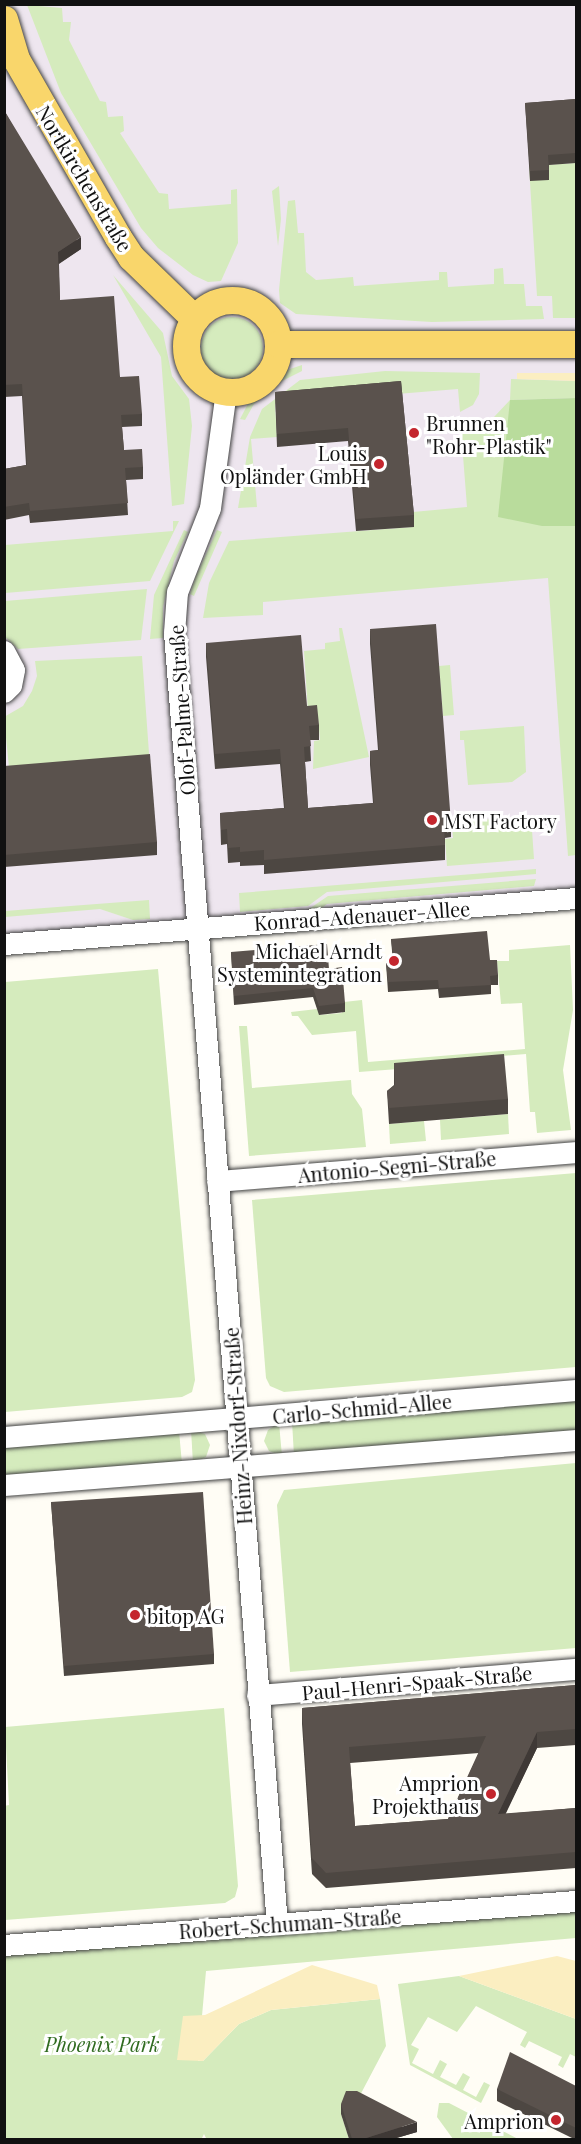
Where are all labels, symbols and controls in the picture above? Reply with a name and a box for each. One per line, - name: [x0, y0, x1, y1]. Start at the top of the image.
- street label: Nortkirchenstraße: [32, 101, 138, 255]
- place label: Brunnen "Rohr-Plastik": [426, 410, 552, 457]
- marker: Brunnen "Rohr-Plastik": [407, 426, 421, 440]
- place label: Louis Opländer GmbH: [219, 440, 367, 487]
- marker: Louis Opländer GmbH: [372, 457, 386, 471]
- street label: Olof-Palme-Straße: [163, 624, 199, 796]
- place label: MST Factory: [444, 808, 557, 832]
- marker: MST Factory: [425, 813, 439, 827]
- street label: Konrad-Adenauer-Allee: [253, 895, 471, 935]
- place label: Michael Arndt Systemintegration: [217, 938, 382, 985]
- marker: Michael Arndt Systemintegration: [387, 954, 401, 968]
- street label: Antonio-Segni-Straße: [297, 1145, 497, 1187]
- street label: Heinz-Nixdorf-Straße: [218, 1327, 256, 1525]
- street label: Carlo-Schmid-Allee: [271, 1388, 453, 1428]
- place label: bitop AG: [147, 1603, 225, 1627]
- marker: bitop AG: [128, 1608, 142, 1622]
- street label: Paul-Henri-Spaak-Straße: [301, 1660, 533, 1704]
- place label: Amprion Projekthaus: [372, 1770, 479, 1817]
- marker: Amprion Projekthaus: [484, 1787, 498, 1801]
- street label: Robert-Schuman-Straße: [178, 1903, 402, 1943]
- park label: Phoenix Park: [45, 2031, 159, 2055]
- place label: Amprion: [464, 2108, 544, 2132]
- marker: Amprion: [549, 2113, 563, 2127]

